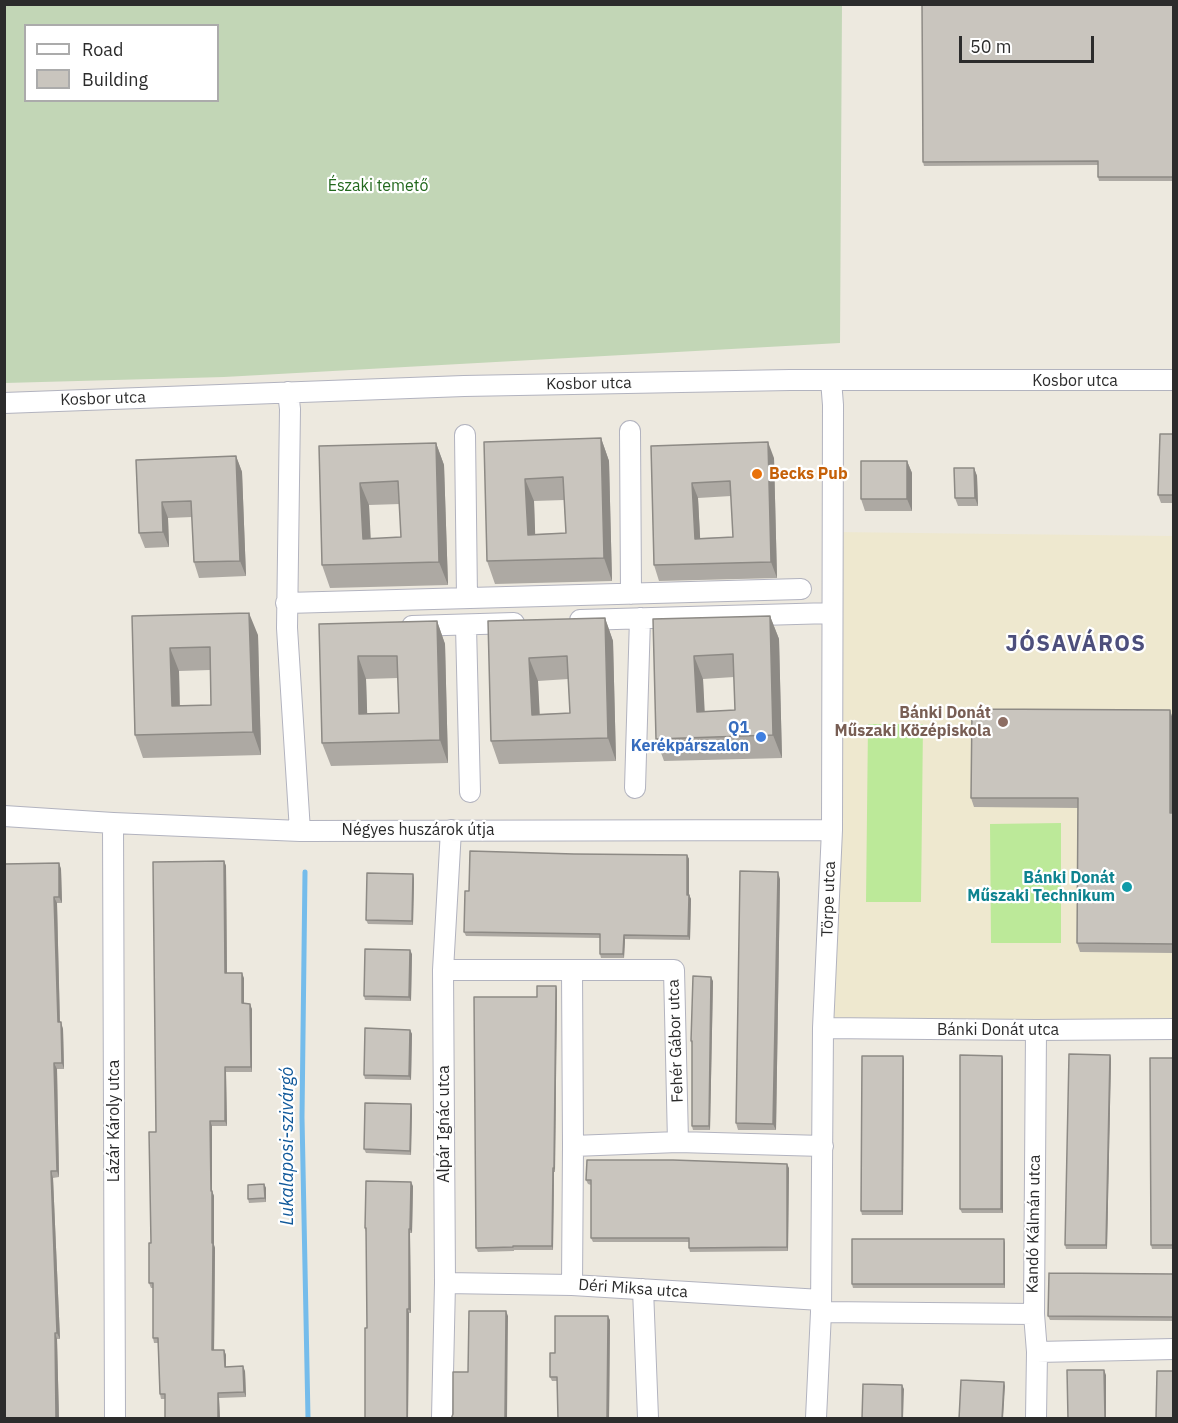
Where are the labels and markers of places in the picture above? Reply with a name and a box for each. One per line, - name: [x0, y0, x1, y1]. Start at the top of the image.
- place label: Becks Pub: [769, 464, 848, 484]
- marker: Becks Pub: [750, 467, 764, 481]
- place label: Bánki Donát Műszaki Középiskola: [835, 703, 991, 741]
- marker: Bánki Donát Műszaki Középiskola: [996, 715, 1010, 729]
- place label: Q1 Kerékpárszalon: [631, 718, 749, 756]
- marker: Q1 Kerékpárszalon: [754, 730, 768, 744]
- place label: Bánki Donát Műszaki Technikum: [967, 868, 1115, 906]
- marker: Bánki Donát Műszaki Technikum: [1120, 880, 1134, 894]

